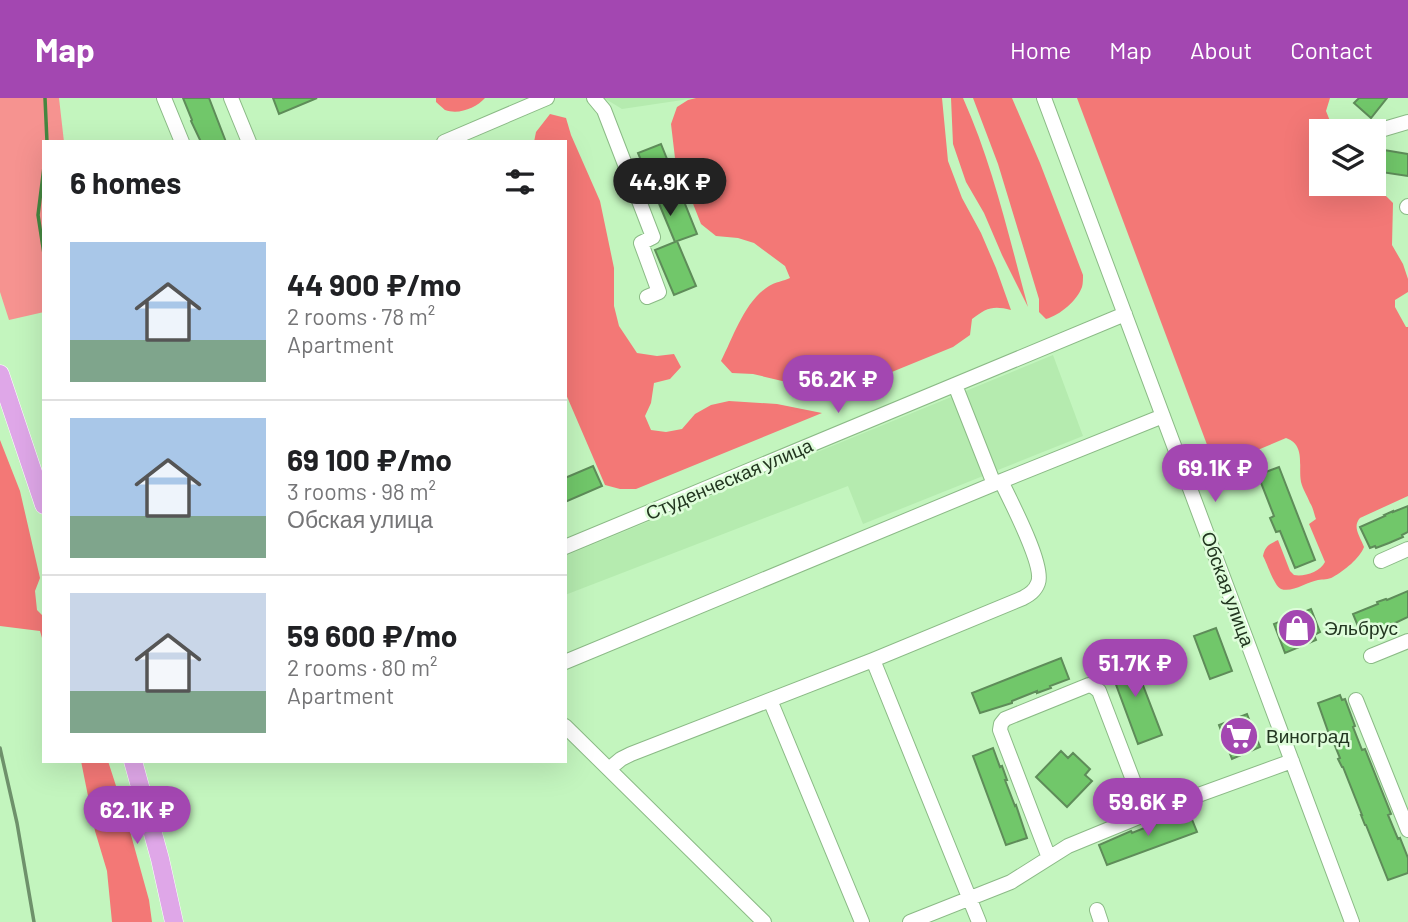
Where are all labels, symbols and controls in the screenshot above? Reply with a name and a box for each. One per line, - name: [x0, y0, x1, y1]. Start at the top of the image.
- text: Map: [35, 29, 95, 69]
- text: Home: [1010, 35, 1071, 64]
- text: Map: [1109, 35, 1152, 64]
- text: About: [1190, 35, 1252, 64]
- text: Contact: [1290, 35, 1373, 64]
- map controls: [1309, 119, 1386, 196]
- button: layers: [1309, 119, 1386, 196]
- pin: 44.9K ₽: [605, 158, 735, 218]
- icon: filters: [501, 163, 539, 201]
- text: 6 homes: [70, 164, 181, 200]
- text: 44.9K ₽: [629, 167, 711, 195]
- text: 44 900 ₽/mo: [287, 266, 461, 302]
- icon: home: [126, 270, 210, 354]
- text: 2 rooms · 78 m²: [287, 302, 435, 330]
- text: Apartment: [287, 330, 394, 358]
- pin: 56.2K ₽: [773, 356, 903, 415]
- text: 56.2K ₽: [799, 364, 877, 392]
- street label: Студенческая улица: [642, 433, 816, 524]
- text: 69 100 ₽/mo: [287, 441, 452, 477]
- pin: 69.1K ₽: [1150, 444, 1280, 504]
- icon: home: [126, 446, 210, 530]
- text: 69.1K ₽: [1178, 453, 1252, 481]
- text: 3 rooms · 98 m²: [287, 477, 436, 505]
- text: Обская улица: [287, 505, 433, 533]
- street label: Обская улица: [1197, 528, 1260, 650]
- shop icon: Эльбрус: [1276, 607, 1318, 649]
- place label: Эльбрус: [1324, 616, 1398, 639]
- text: 59 600 ₽/mo: [287, 617, 457, 653]
- icon: home: [126, 621, 210, 705]
- pin: 51.7K ₽: [1070, 640, 1200, 699]
- text: 51.7K ₽: [1098, 648, 1172, 676]
- text: 2 rooms · 80 m²: [287, 653, 437, 681]
- text: Apartment: [287, 681, 394, 709]
- supermarket icon: Виноград: [1218, 715, 1260, 757]
- place label: Виноград: [1266, 724, 1350, 747]
- pin: 59.6K ₽: [1083, 778, 1213, 838]
- pin: 62.1K ₽: [72, 786, 202, 846]
- text: 59.6K ₽: [1109, 787, 1187, 815]
- text: 62.1K ₽: [100, 795, 174, 823]

